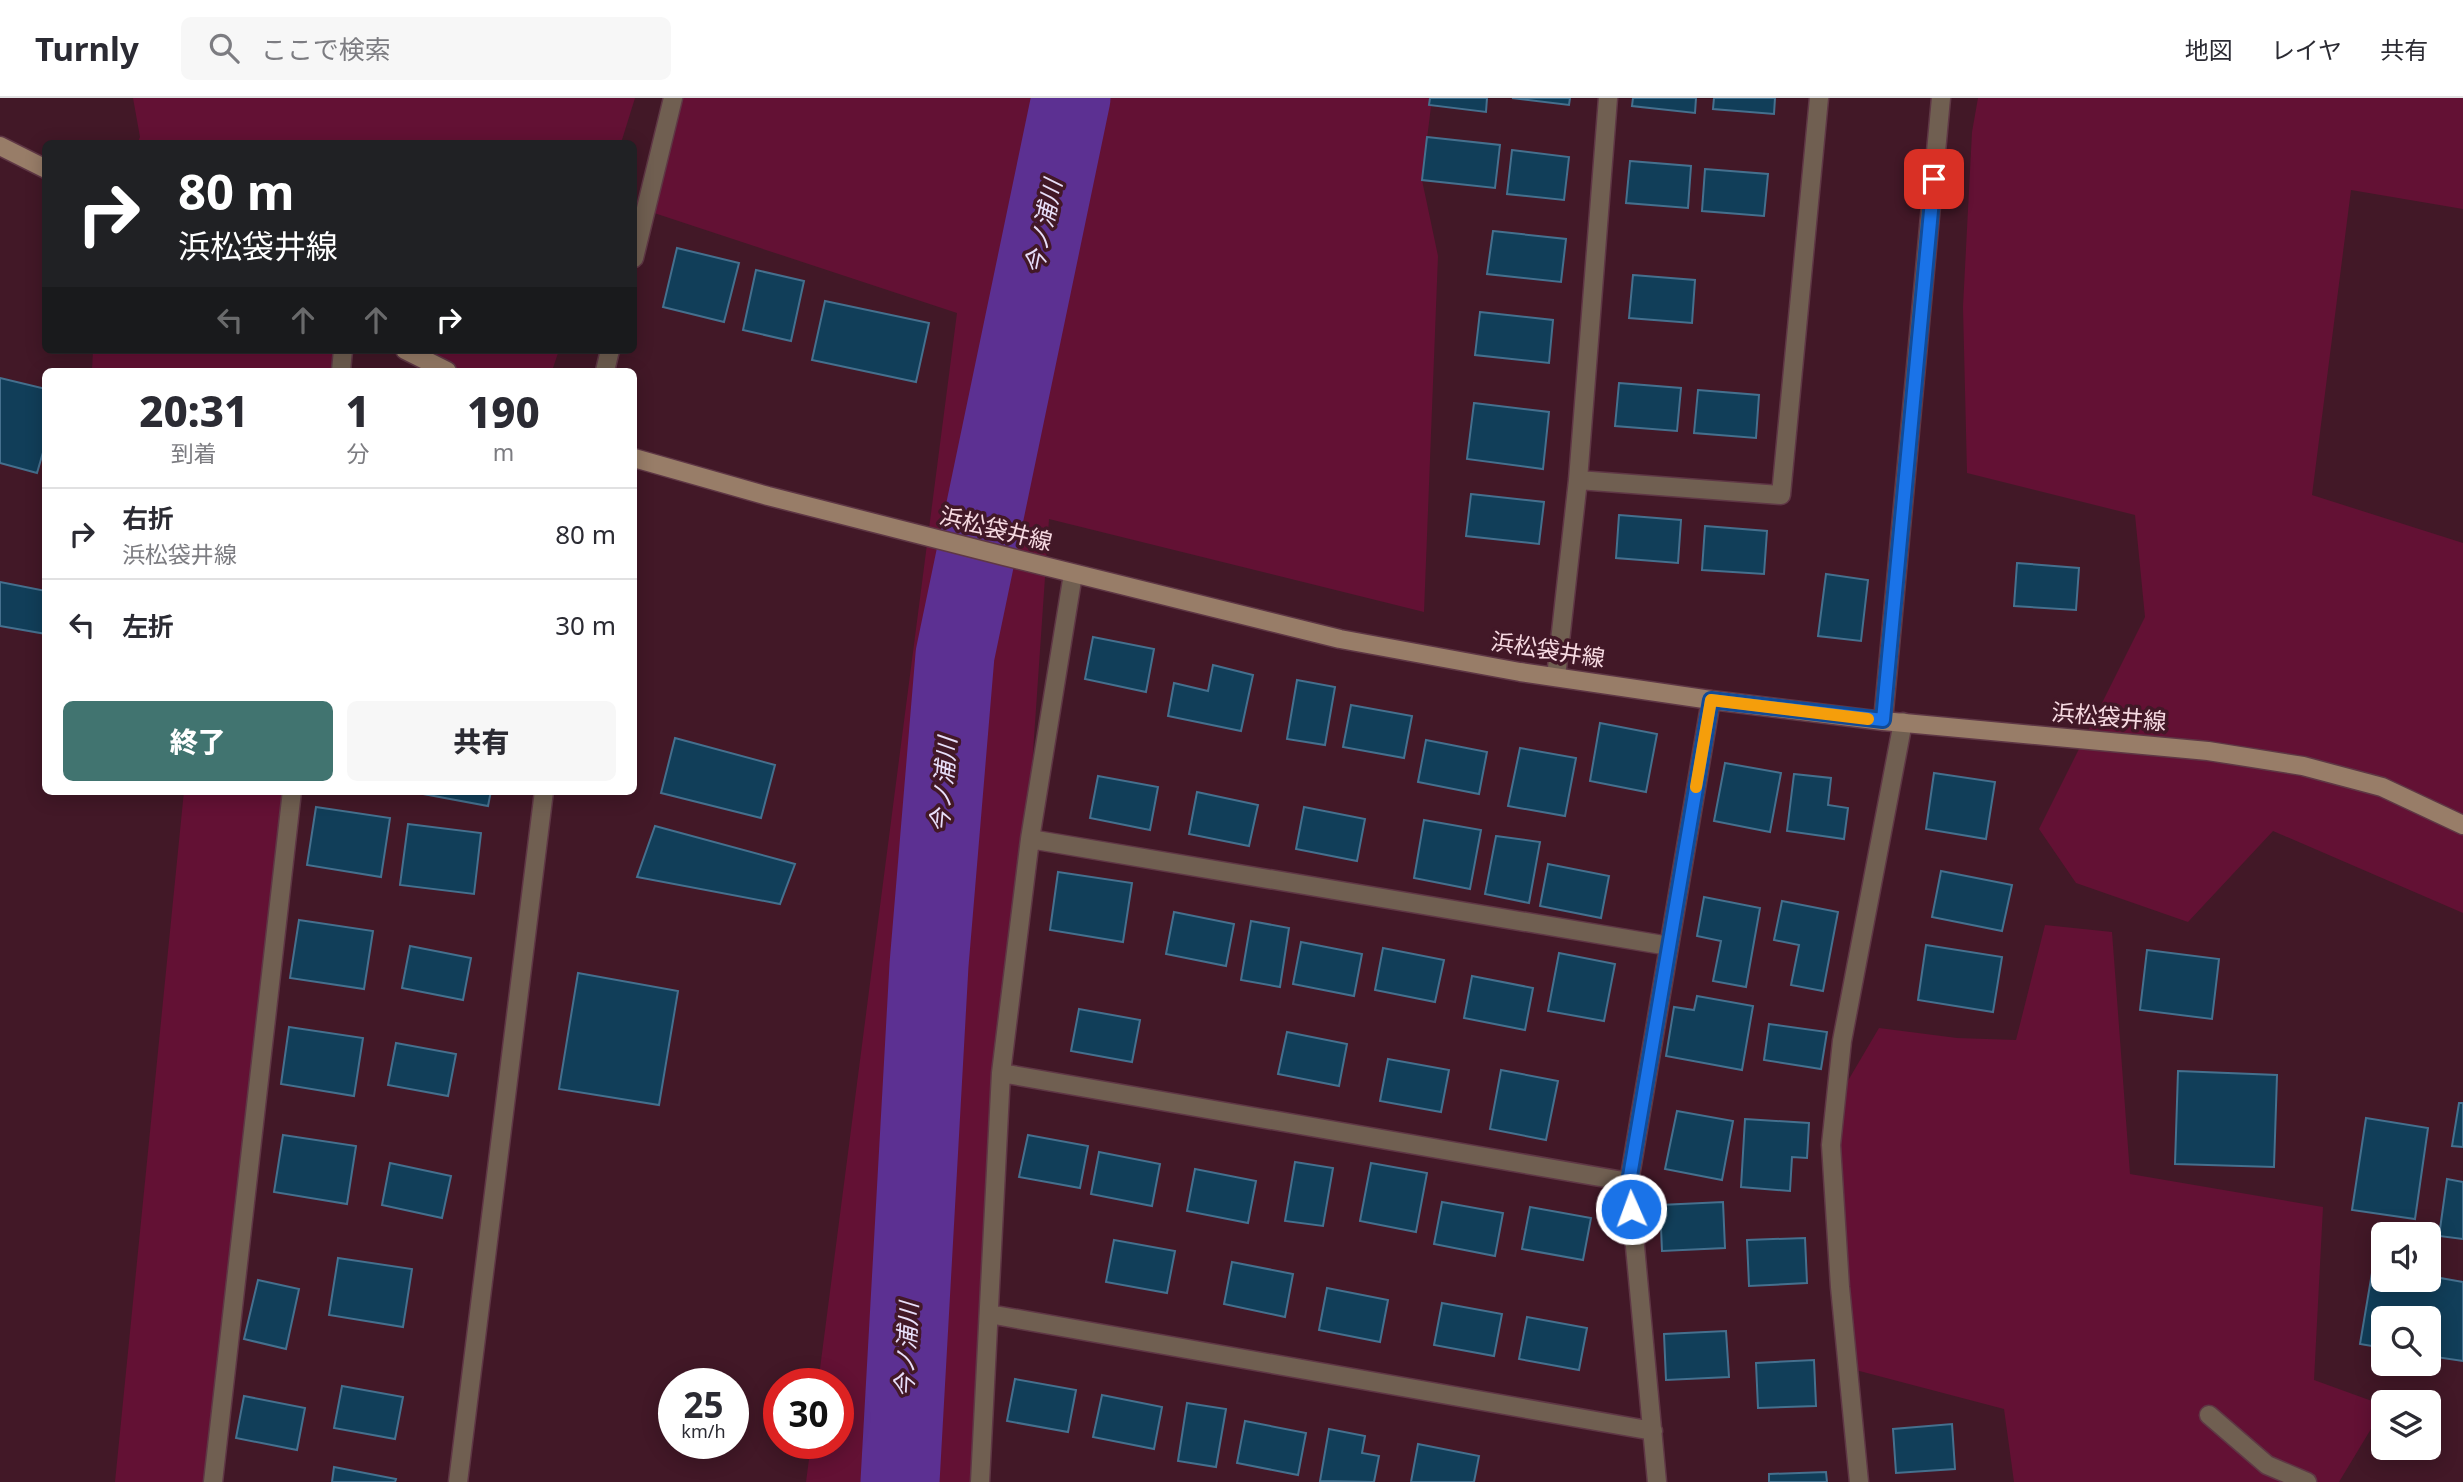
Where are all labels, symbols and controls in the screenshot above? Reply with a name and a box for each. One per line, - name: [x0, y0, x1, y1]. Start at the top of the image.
- search box: [181, 17, 671, 80]
- text: Turnly: [35, 26, 139, 71]
- icon: search: [205, 29, 243, 67]
- text: ここで検索: [261, 31, 391, 67]
- text: 地図: [2185, 33, 2233, 66]
- text: レイヤ: [2271, 33, 2342, 66]
- text: 共有: [2380, 33, 2428, 66]
- pin: [1904, 149, 1964, 209]
- text: 80 m: [178, 158, 295, 224]
- icon: arrive: [1915, 160, 1953, 198]
- icon: right: [63, 168, 154, 259]
- water label: 今ノ浦川: [1016, 173, 1069, 277]
- text: 浜松袋井線: [178, 224, 338, 267]
- icon: left: [211, 301, 249, 339]
- icon: ahead: [284, 301, 322, 339]
- icon: ahead: [357, 301, 395, 339]
- icon: right: [430, 301, 468, 339]
- text: 20:31: [139, 382, 248, 439]
- text: 1: [345, 382, 370, 439]
- text: 190: [467, 383, 540, 440]
- text: m: [493, 436, 514, 468]
- text: 到着: [171, 437, 217, 469]
- text: 分: [346, 437, 369, 469]
- street label: 浜松袋井線: [937, 499, 1056, 557]
- text: 右折: [122, 500, 174, 536]
- icon: right: [63, 515, 101, 553]
- text: 80 m: [555, 516, 616, 552]
- text: 浜松袋井線: [122, 538, 237, 570]
- icon: left: [63, 606, 101, 644]
- text: 30 m: [555, 607, 616, 643]
- text: 左折: [122, 608, 174, 644]
- street label: 浜松袋井線: [1489, 624, 1607, 674]
- street label: 浜松袋井線: [2050, 695, 2168, 737]
- button: 終了: [63, 701, 333, 781]
- button: 共有: [347, 701, 616, 781]
- water label: 今ノ浦川: [922, 733, 963, 834]
- position arrow: [1594, 1172, 1668, 1246]
- map controls: [2371, 1222, 2441, 1460]
- button: sound: [2371, 1222, 2441, 1292]
- water label: 今ノ浦川: [887, 1298, 925, 1399]
- button: search: [2371, 1306, 2441, 1376]
- speed limit sign: 30: [763, 1368, 854, 1459]
- text: 25: [683, 1381, 724, 1428]
- button: layers: [2371, 1390, 2441, 1460]
- text: km/h: [681, 1419, 726, 1443]

